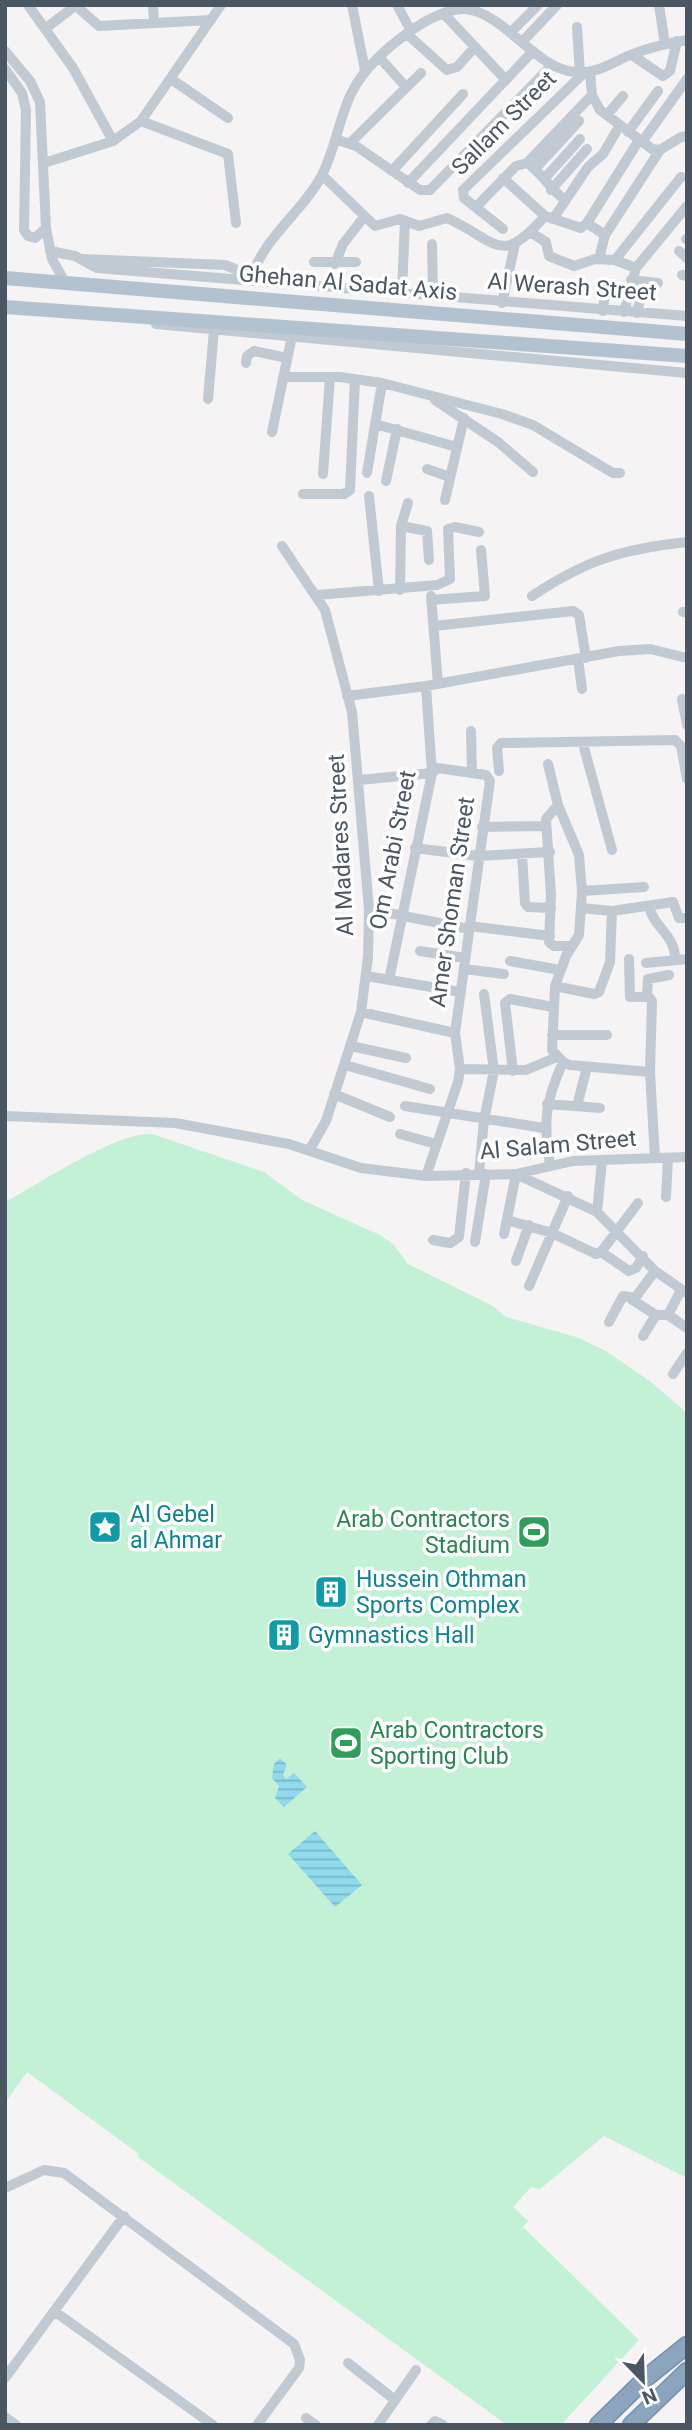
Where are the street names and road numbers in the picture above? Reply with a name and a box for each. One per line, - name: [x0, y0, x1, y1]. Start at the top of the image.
- street label: Sallam Street: [446, 65, 562, 181]
- street label: Ghehan Al Sadat Axis: [238, 260, 458, 306]
- street label: Al Werash Street: [487, 268, 657, 306]
- street label: Al Madares Street: [323, 753, 359, 937]
- street label: Om Arabi Street: [364, 768, 422, 932]
- street label: Amer Shoman Street: [424, 795, 480, 1009]
- street label: Al Salam Street: [479, 1125, 637, 1165]

